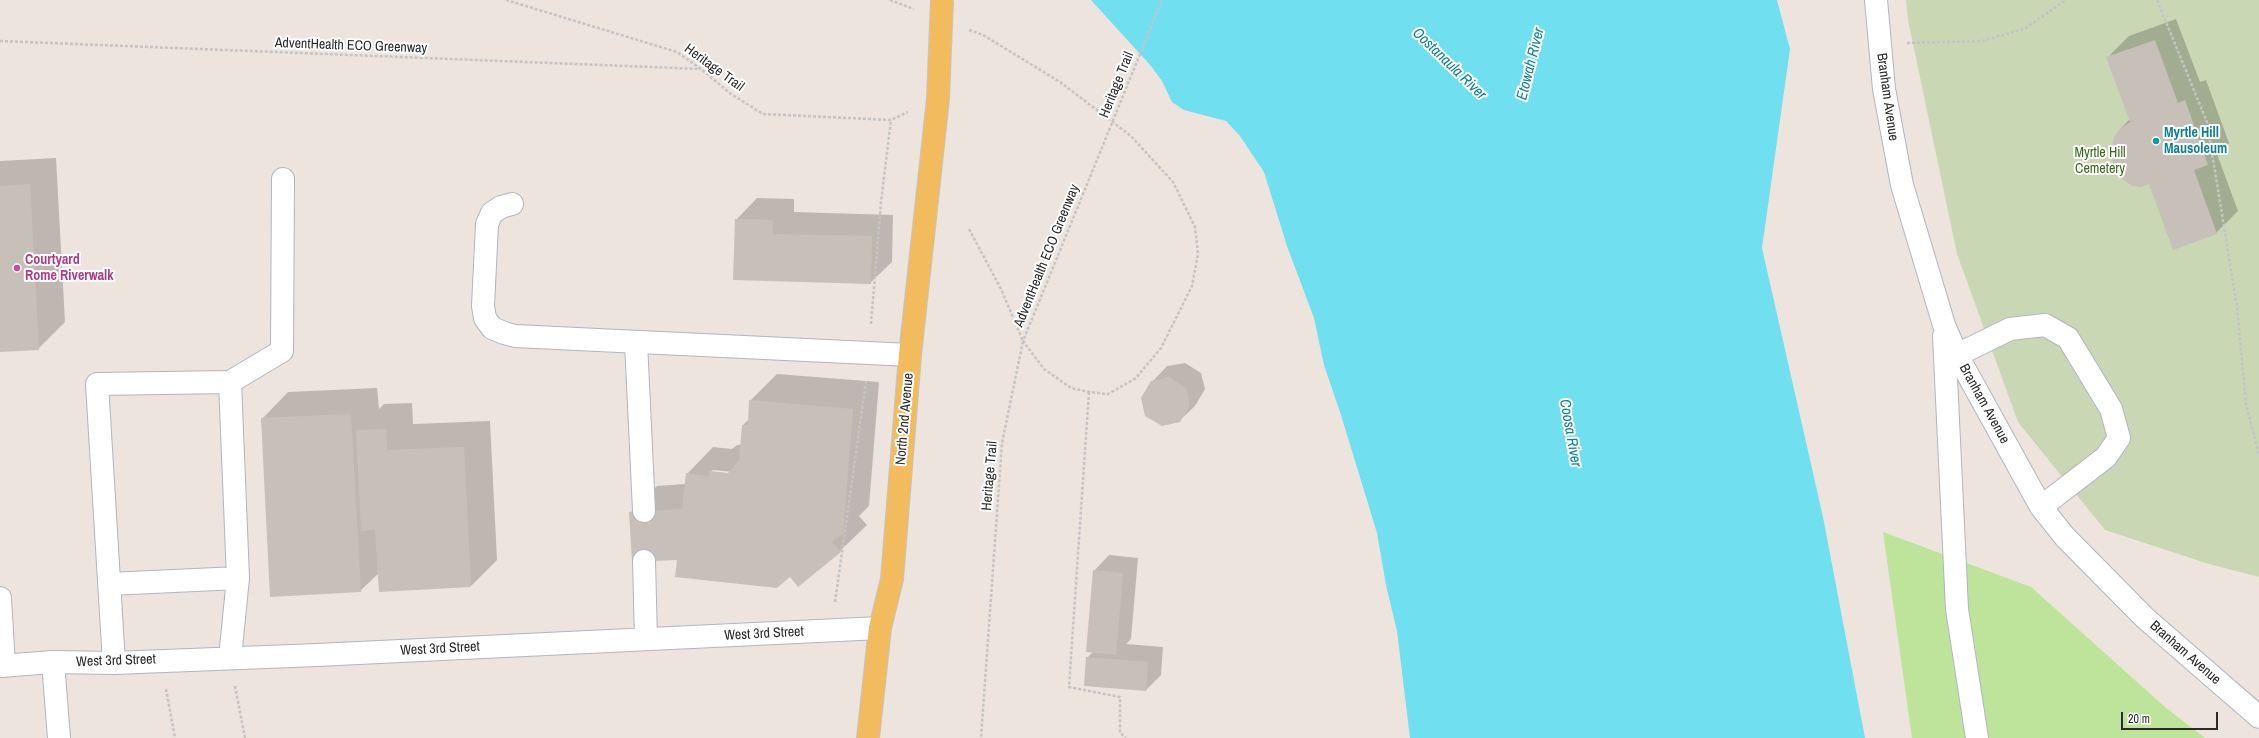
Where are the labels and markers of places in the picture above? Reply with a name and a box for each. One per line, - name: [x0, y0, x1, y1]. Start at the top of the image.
- place label: Myrtle Hill Mausoleum: [2164, 125, 2227, 158]
- marker: Myrtle Hill Mausoleum: [2151, 136, 2161, 146]
- place label: Courtyard Rome Riverwalk: [25, 252, 114, 284]
- marker: Courtyard Rome Riverwalk: [12, 263, 22, 273]

